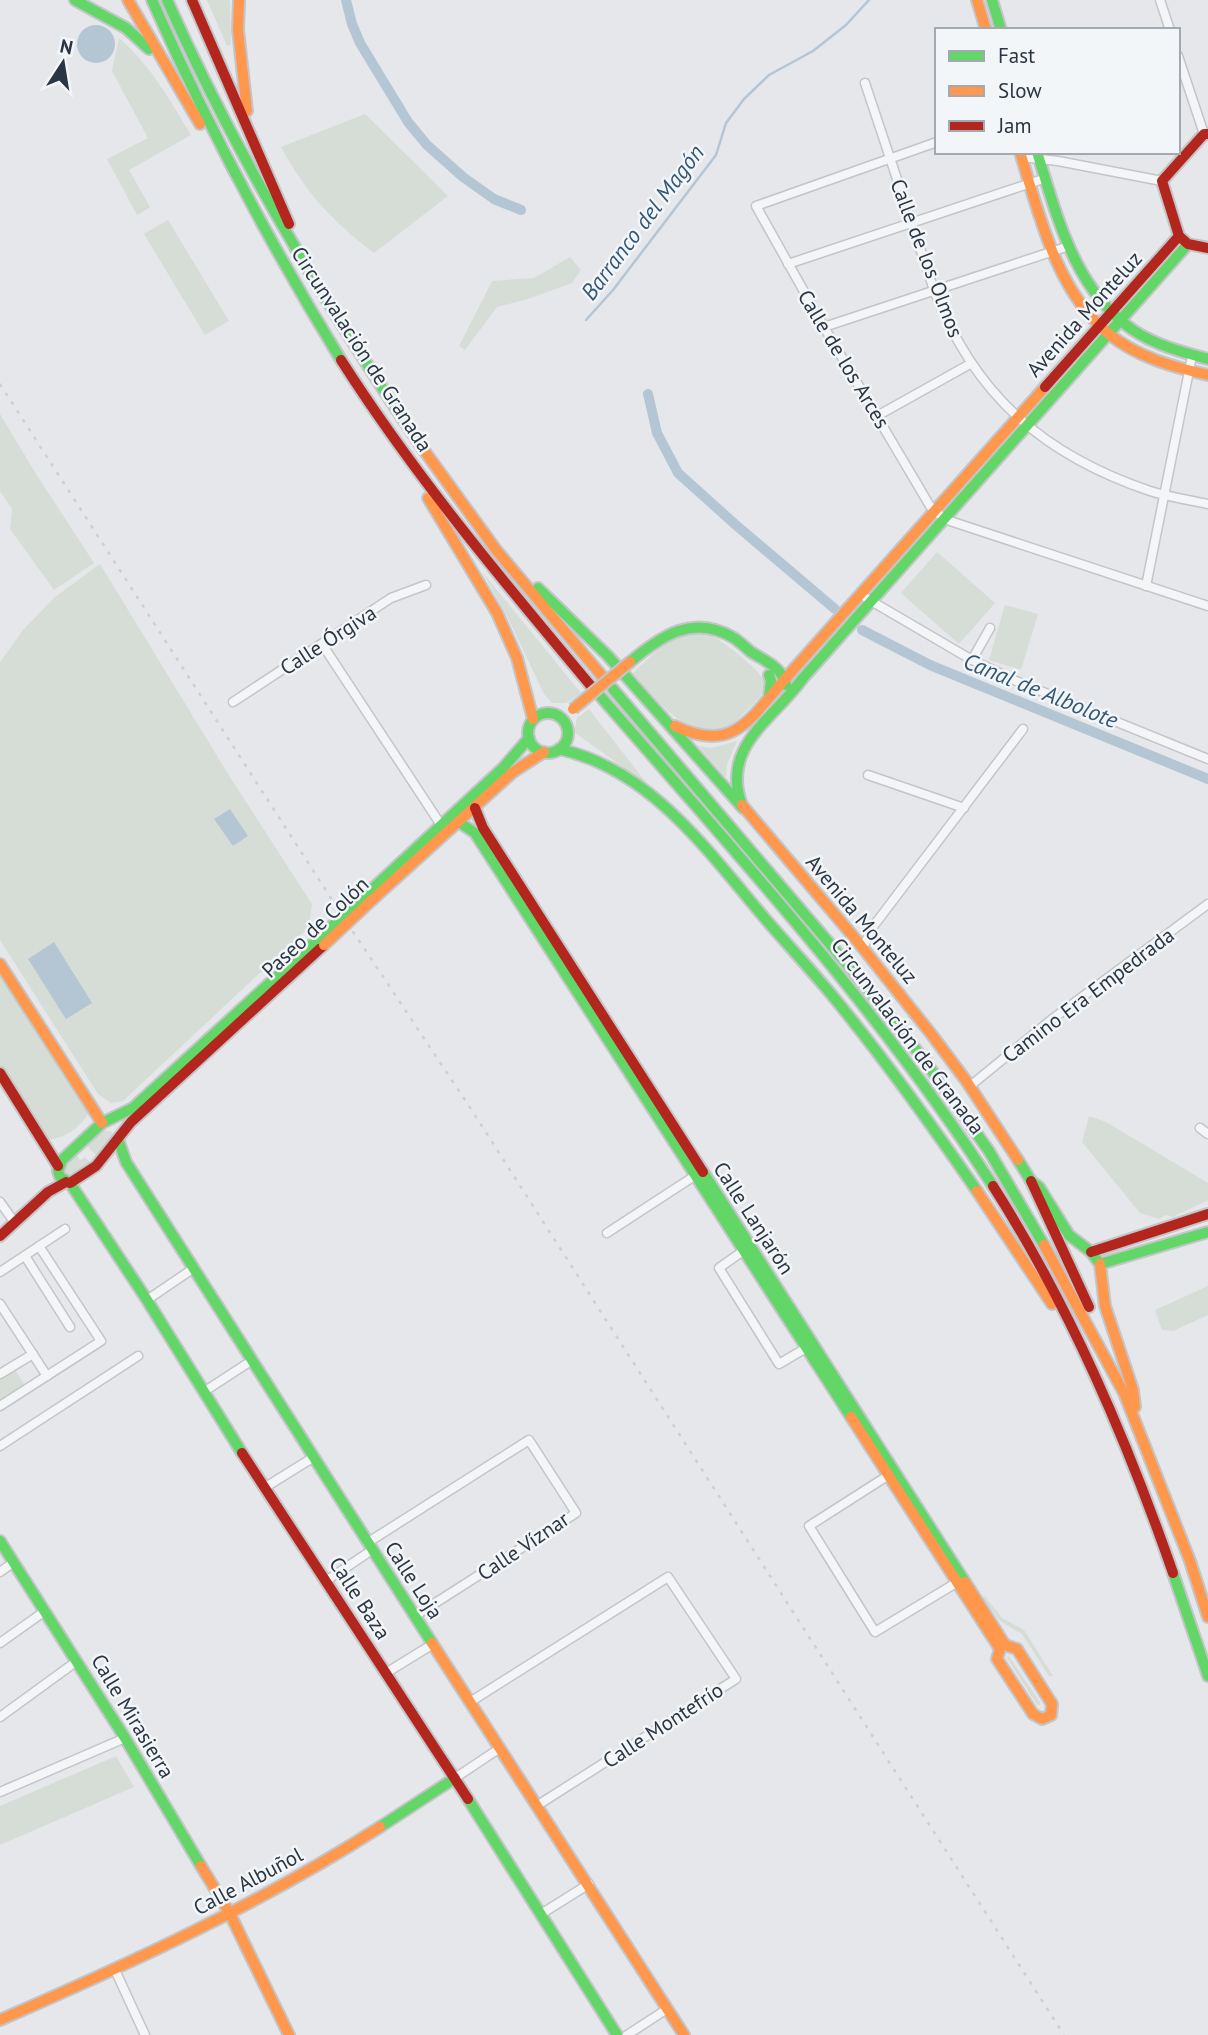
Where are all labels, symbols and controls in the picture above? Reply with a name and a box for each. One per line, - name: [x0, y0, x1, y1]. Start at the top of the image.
- north arrow: [28, 28, 98, 98]
- legend: [935, 28, 1180, 154]
- text: N: [58, 33, 75, 59]
- text: Fast: [998, 42, 1035, 69]
- text: Slow: [998, 77, 1042, 104]
- text: Jam: [997, 112, 1032, 139]
- water label: Barranco del Magón: [574, 139, 710, 305]
- street label: Calle de los Olmos: [884, 175, 970, 341]
- street label: Circunvalación de Granada: [286, 241, 438, 457]
- street label: Avenida Monteluz: [1020, 245, 1148, 383]
- street label: Calle de los Arces: [792, 285, 896, 433]
- street label: Calle Órgiva: [275, 599, 381, 681]
- water label: Canal de Albolote: [959, 646, 1123, 734]
- street label: Avenida Monteluz: [800, 849, 924, 989]
- street label: Paseo de Colón: [256, 871, 374, 983]
- street label: Camino Era Empedrada: [997, 922, 1179, 1068]
- street label: Circunvalación de Granada: [825, 932, 991, 1140]
- street label: Calle Lanjarón: [708, 1157, 800, 1279]
- street label: Calle Víznar: [472, 1505, 574, 1587]
- street label: Calle Loja: [379, 1536, 449, 1624]
- street label: Calle Baza: [323, 1552, 397, 1644]
- street label: Calle Mirasierra: [85, 1649, 181, 1783]
- street label: Calle Montefrío: [598, 1676, 728, 1774]
- street label: Calle Albuñol: [189, 1841, 307, 1921]

